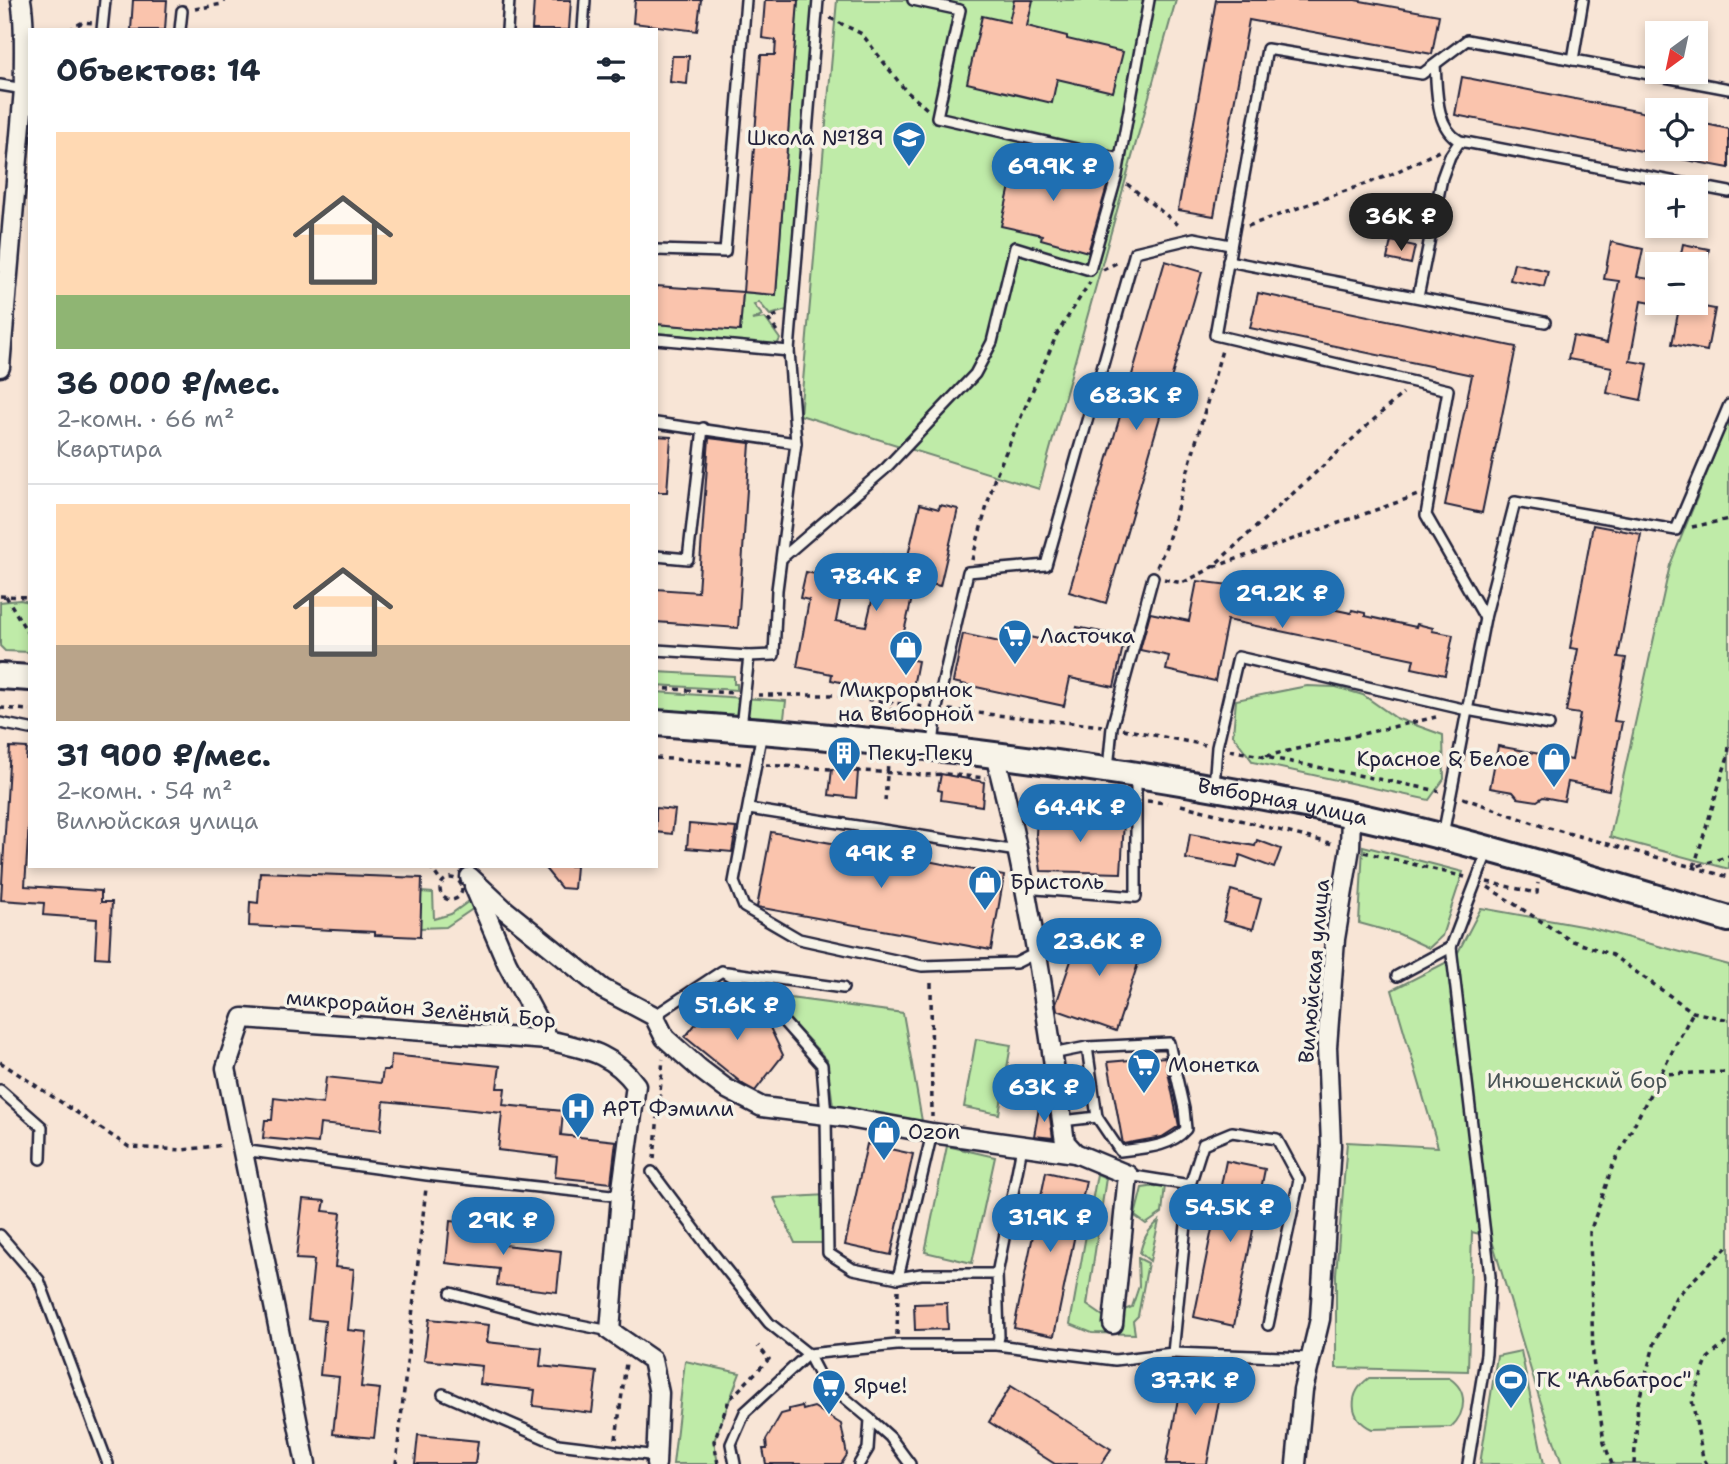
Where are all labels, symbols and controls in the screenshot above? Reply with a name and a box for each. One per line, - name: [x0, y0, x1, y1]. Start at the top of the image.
- north arrow: [1645, 21, 1708, 84]
- map controls: [1645, 21, 1708, 315]
- text: Объектов: 14: [56, 50, 261, 91]
- icon: filters: [592, 51, 630, 89]
- button: locate: [1645, 98, 1708, 161]
- school or university icon: Школа №189: [890, 119, 928, 168]
- place label: Школа №189: [747, 124, 884, 152]
- pin: 69.9K ₽: [988, 144, 1118, 203]
- text: 69.9K ₽: [1008, 151, 1098, 181]
- button: +: [1645, 175, 1708, 238]
- icon: home: [280, 177, 406, 303]
- pin: 36K ₽: [1352, 194, 1450, 253]
- text: 36K ₽: [1365, 201, 1437, 231]
- button: −: [1645, 252, 1708, 315]
- text: 36 000 ₽/мес.: [56, 363, 280, 404]
- pin: 68.3K ₽: [1071, 372, 1201, 432]
- text: 68.3K ₽: [1089, 380, 1183, 410]
- text: 2-комн. · 66 m²: [56, 404, 235, 434]
- text: Квартира: [56, 434, 162, 464]
- icon: home: [280, 549, 406, 675]
- pin: 78.4K ₽: [811, 554, 941, 613]
- text: 78.4K ₽: [830, 561, 922, 591]
- pin: 29.2K ₽: [1217, 570, 1347, 630]
- text: 29.2K ₽: [1235, 578, 1329, 608]
- supermarket icon: Ласточка: [996, 617, 1034, 666]
- place label: Ласточка: [1040, 622, 1135, 650]
- shop icon: Микрорынок на Выборной: [887, 628, 925, 677]
- place label: Микрорынок на Выборной: [838, 676, 974, 728]
- building icon: Пеку-Пеку: [825, 734, 863, 783]
- text: 31 900 ₽/мес.: [56, 735, 271, 776]
- place label: Пеку-Пеку: [868, 739, 973, 767]
- shop icon: Красное & Белое: [1535, 740, 1573, 789]
- place label: Красное & Белое: [1356, 745, 1530, 773]
- street label: Выборная улица: [1196, 771, 1370, 832]
- text: 2-комн. · 54 m²: [56, 776, 233, 806]
- pin: 64.4K ₽: [1015, 784, 1145, 844]
- text: 64.4K ₽: [1034, 792, 1126, 822]
- text: Вилюйская улица: [56, 806, 258, 836]
- pin: 49K ₽: [832, 830, 930, 890]
- text: 49K ₽: [845, 838, 917, 868]
- shop icon: Бристоль: [966, 863, 1004, 912]
- place label: Бристоль: [1010, 868, 1104, 896]
- street label: Вилюйская улица: [1292, 878, 1336, 1064]
- pin: 23.6K ₽: [1034, 918, 1164, 978]
- text: 23.6K ₽: [1052, 926, 1146, 956]
- pin: 51.6K ₽: [672, 982, 802, 1042]
- street label: микрорайон Зелёный Бор: [285, 983, 557, 1035]
- text: 51.6K ₽: [695, 990, 779, 1020]
- supermarket icon: Монетка: [1125, 1046, 1163, 1095]
- place label: Монетка: [1168, 1051, 1259, 1079]
- pin: 63K ₽: [995, 1064, 1093, 1124]
- park label: Инюшенский бор: [1487, 1067, 1667, 1095]
- text: 63K ₽: [1008, 1072, 1080, 1102]
- hospital icon: АРТ Фэмили: [559, 1090, 597, 1139]
- place label: АРТ Фэмили: [602, 1095, 734, 1123]
- shop icon: Ozon: [865, 1113, 903, 1162]
- place label: Ozon: [908, 1118, 960, 1146]
- pin: 54.5K ₽: [1165, 1184, 1295, 1244]
- text: 54.5K ₽: [1185, 1192, 1275, 1222]
- pin: 31.9K ₽: [985, 1194, 1115, 1254]
- pin: 29K ₽: [454, 1198, 552, 1257]
- text: 31.9K ₽: [1008, 1202, 1092, 1232]
- text: 29K ₽: [468, 1205, 538, 1235]
- pin: 37.7K ₽: [1130, 1358, 1260, 1417]
- sports icon: ГК "Альбатрос": [1492, 1361, 1530, 1410]
- text: 37.7K ₽: [1150, 1365, 1240, 1395]
- place label: ГК "Альбатрос": [1536, 1366, 1692, 1394]
- supermarket icon: Ярче!: [810, 1367, 848, 1416]
- place label: Ярче!: [854, 1372, 907, 1400]

